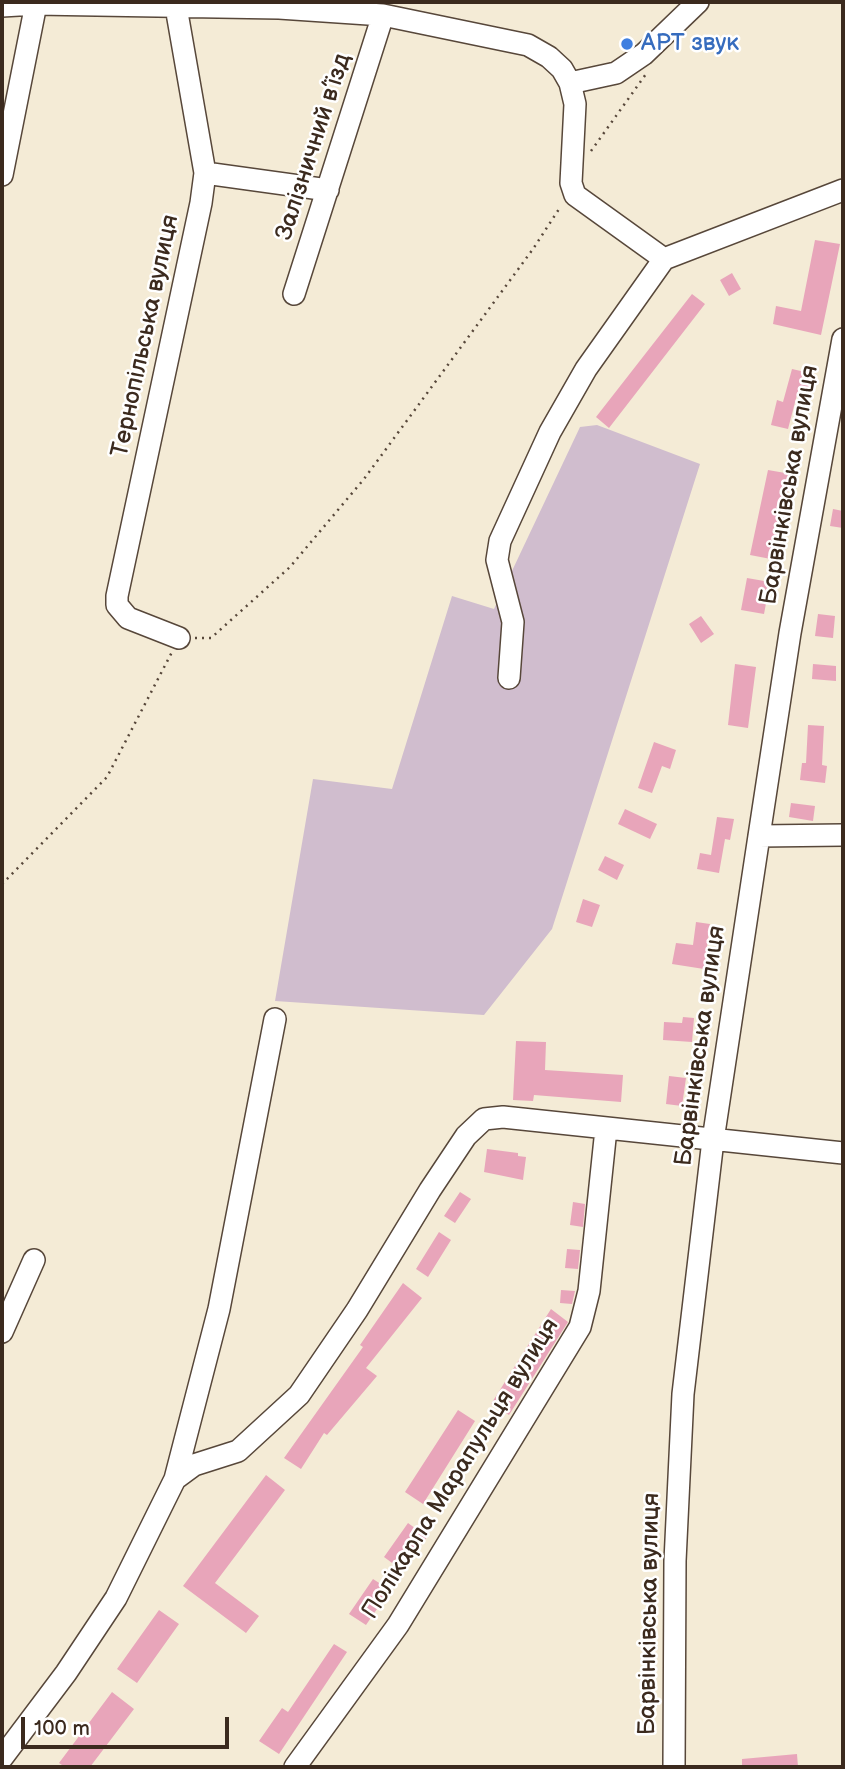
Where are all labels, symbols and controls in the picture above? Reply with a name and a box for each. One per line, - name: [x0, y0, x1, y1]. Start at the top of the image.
- place label: АРТ звук: [641, 30, 739, 58]
- marker: АРТ звук: [619, 36, 635, 52]
- street label: Залізничний в’їзд: [270, 50, 358, 244]
- street label: Тернопільська вулиця: [106, 212, 186, 460]
- street label: Барвінківська вулиця: [755, 363, 825, 607]
- street label: Барвінківська вулиця: [670, 924, 732, 1168]
- street label: Полікарпа Марапульця вулиця: [356, 1313, 566, 1625]
- street label: Барвінківська вулиця: [633, 1493, 667, 1735]
- scale bar: [24, 1702, 233, 1746]
- text: 100 m: [34, 1716, 90, 1741]

